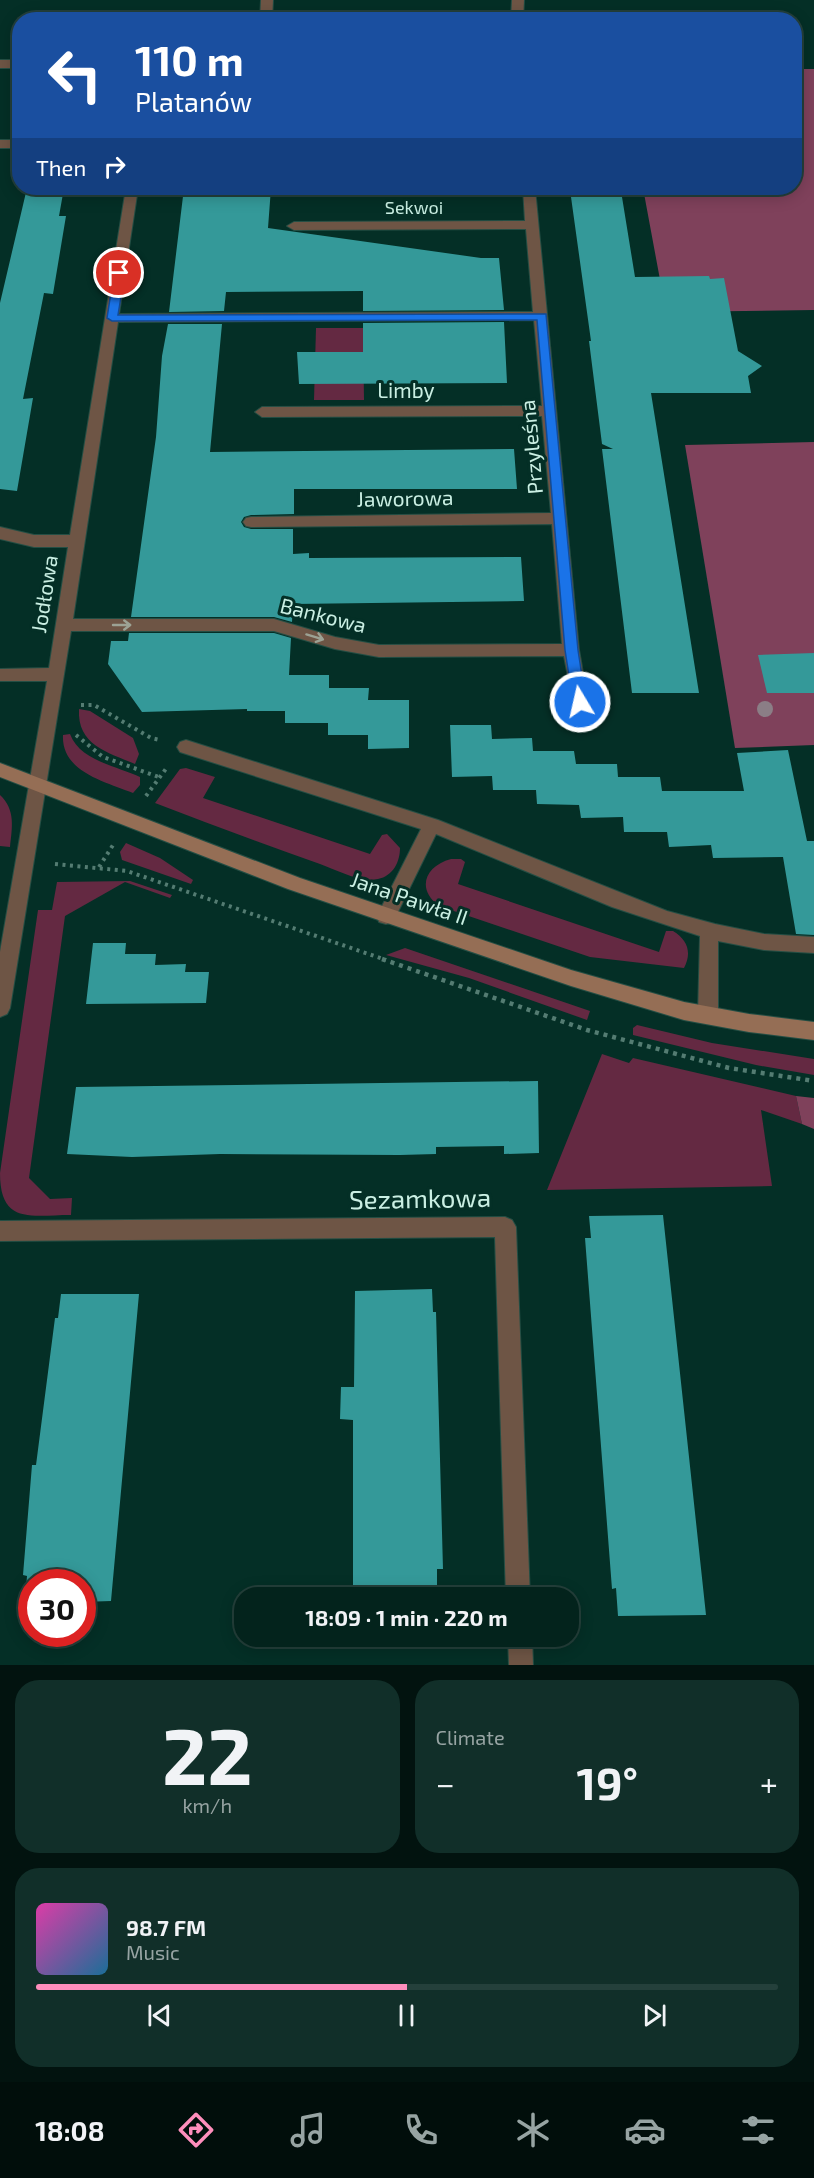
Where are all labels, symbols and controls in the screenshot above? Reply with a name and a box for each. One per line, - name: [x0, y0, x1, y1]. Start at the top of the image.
- text: 110 m: [135, 34, 244, 84]
- icon: left: [36, 36, 114, 114]
- text: Platanów: [135, 85, 252, 117]
- icon: right: [98, 150, 131, 183]
- text: Then: [36, 154, 86, 180]
- street label: Sekwoi: [385, 196, 443, 218]
- pin: [93, 247, 144, 298]
- icon: arrive: [102, 256, 135, 289]
- street label: Limby: [377, 377, 435, 402]
- street label: Przyleśna: [514, 399, 547, 495]
- street label: Jaworowa: [356, 484, 453, 511]
- street label: Jodłowa: [25, 553, 62, 635]
- street label: Bankowa: [278, 592, 369, 637]
- one-way arrow: [111, 619, 131, 631]
- one-way arrow: [305, 632, 324, 643]
- position arrow: [548, 670, 612, 734]
- street label: Jana Pawła II: [348, 866, 471, 929]
- street label: Sezamkowa: [349, 1181, 491, 1214]
- speed limit sign: 30: [18, 1569, 96, 1647]
- text: 18:09 · 1 min · 220 m: [305, 1604, 508, 1630]
- text: 22: [162, 1707, 253, 1801]
- text: Climate: [436, 1725, 505, 1749]
- text: 19°: [577, 1755, 638, 1809]
- text: −: [436, 1763, 455, 1803]
- text: +: [760, 1763, 778, 1803]
- text: km/h: [182, 1793, 232, 1817]
- text: 98.7 FM: [126, 1914, 206, 1940]
- text: Music: [126, 1940, 180, 1964]
- icon: previous: [143, 1999, 176, 2032]
- icon: pause: [390, 1999, 423, 2032]
- icon: next: [638, 1999, 671, 2032]
- icon: directions: [175, 2109, 217, 2151]
- icon: music: [287, 2109, 329, 2151]
- icon: phone: [400, 2109, 442, 2151]
- icon: climate: [512, 2109, 554, 2151]
- icon: car: [624, 2109, 666, 2151]
- icon: filters: [737, 2109, 779, 2151]
- text: 18:08: [35, 2114, 104, 2146]

